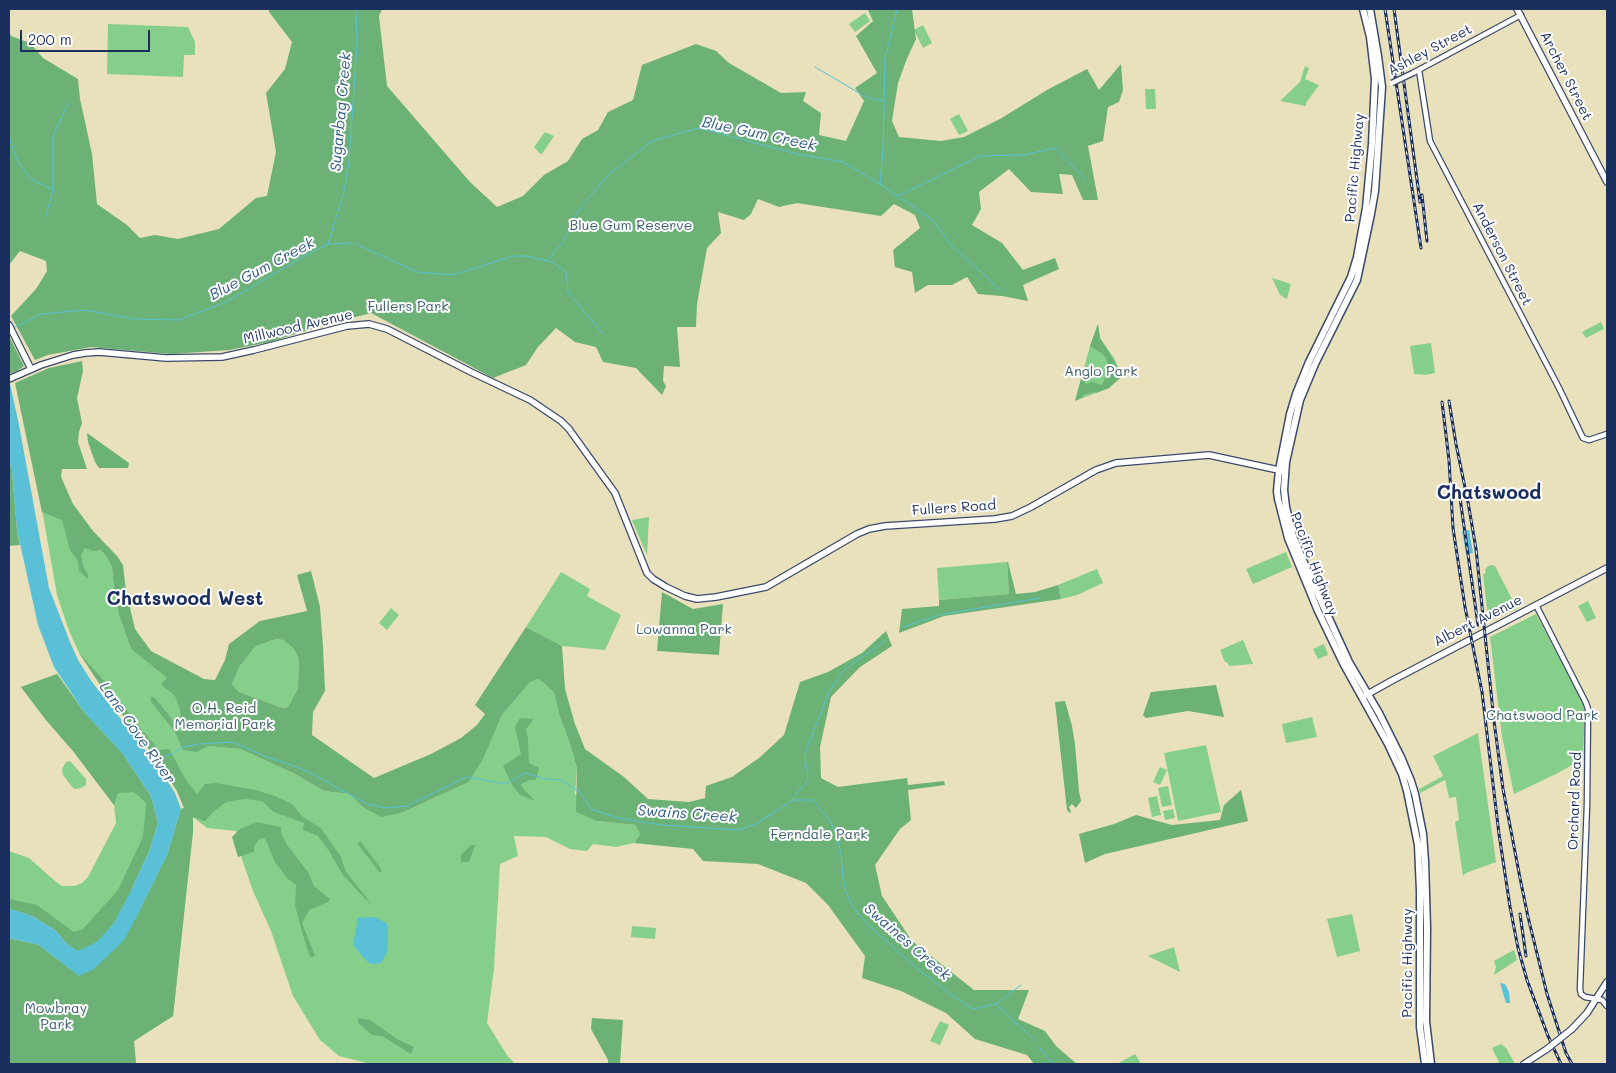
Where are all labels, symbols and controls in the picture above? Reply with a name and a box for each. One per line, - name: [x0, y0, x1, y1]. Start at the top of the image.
- scale bar: [22, 20, 152, 52]
- street label: Ashley Street: [1385, 21, 1475, 79]
- text: 200 m: [28, 29, 72, 49]
- street label: Archer Street: [1536, 29, 1596, 123]
- water label: Sugarbag Creek: [327, 52, 355, 172]
- water label: Blue Gum Creek: [700, 113, 818, 155]
- street label: Pacific Highway: [1342, 113, 1368, 223]
- street label: Anderson Street: [1469, 199, 1535, 309]
- park label: Blue Gum Reserve: [570, 218, 692, 234]
- water label: Blue Gum Creek: [206, 234, 318, 304]
- park label: Fullers Park: [367, 299, 449, 315]
- street label: Millwood Avenue: [242, 306, 354, 348]
- park label: Anglo Park: [1064, 364, 1138, 380]
- district label: Chatswood: [1437, 482, 1541, 504]
- street label: Fullers Road: [911, 497, 997, 519]
- street label: Pacific Highway: [1287, 510, 1341, 618]
- district label: Chatswood West: [107, 588, 263, 610]
- street label: Albert Avenue: [1431, 592, 1525, 650]
- park label: Lowanna Park: [636, 622, 732, 638]
- water label: Lane Cove River: [95, 679, 179, 787]
- park label: O.H. Reid Memorial Park: [174, 701, 274, 734]
- park label: Chatswood Park: [1486, 708, 1598, 724]
- street label: Orchard Road: [1565, 752, 1585, 850]
- water label: Swains Creek: [637, 802, 737, 826]
- park label: Ferndale Park: [770, 827, 868, 843]
- water label: Swaines Creek: [860, 900, 954, 984]
- street label: Pacific Highway: [1400, 908, 1416, 1018]
- park label: Mowbray Park: [25, 1001, 87, 1034]

